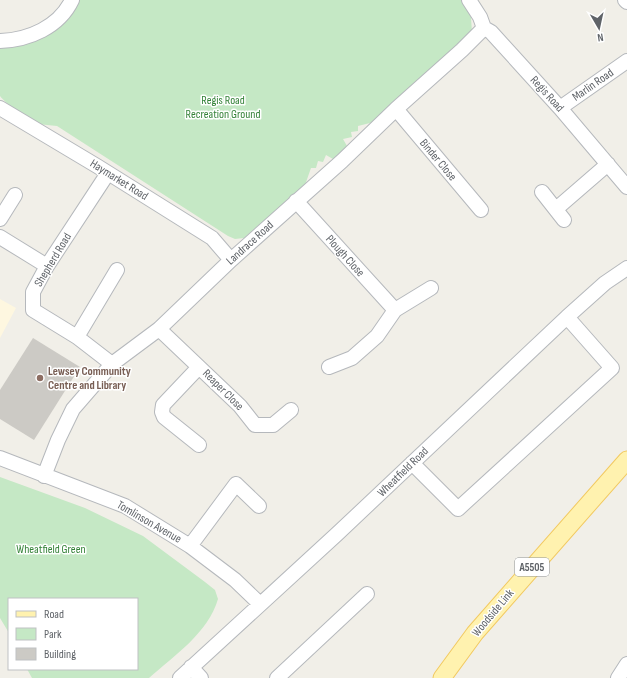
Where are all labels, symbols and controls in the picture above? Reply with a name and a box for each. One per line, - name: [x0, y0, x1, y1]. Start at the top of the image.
- north arrow: [579, 8, 619, 48]
- text: N: [596, 31, 604, 44]
- street label: Marlin Road: [569, 65, 617, 105]
- street label: Regis Road: [527, 73, 567, 115]
- park label: Regis Road Recreation Ground: [186, 93, 260, 122]
- street label: Binder Close: [416, 136, 460, 184]
- street label: Haymarket Road: [87, 156, 151, 204]
- street label: Landrace Road: [223, 218, 277, 268]
- street label: Shepherd Road: [31, 230, 75, 290]
- street label: Plough Close: [322, 232, 368, 280]
- place label: Lewsey Community Centre and Library: [48, 364, 131, 393]
- street label: Reaper Close: [199, 366, 247, 414]
- marker: Lewsey Community Centre and Library: [35, 373, 45, 383]
- street label: Wheatfield Road: [374, 444, 432, 500]
- street label: Tomlinson Avenue: [114, 497, 184, 547]
- park label: Wheatfield Green: [16, 542, 86, 557]
- road number: A5505: [515, 558, 549, 576]
- street label: Woodside Link: [469, 586, 517, 640]
- legend: [8, 598, 138, 670]
- text: Road: [44, 607, 64, 622]
- text: Park: [44, 627, 62, 642]
- text: Building: [44, 647, 76, 662]

